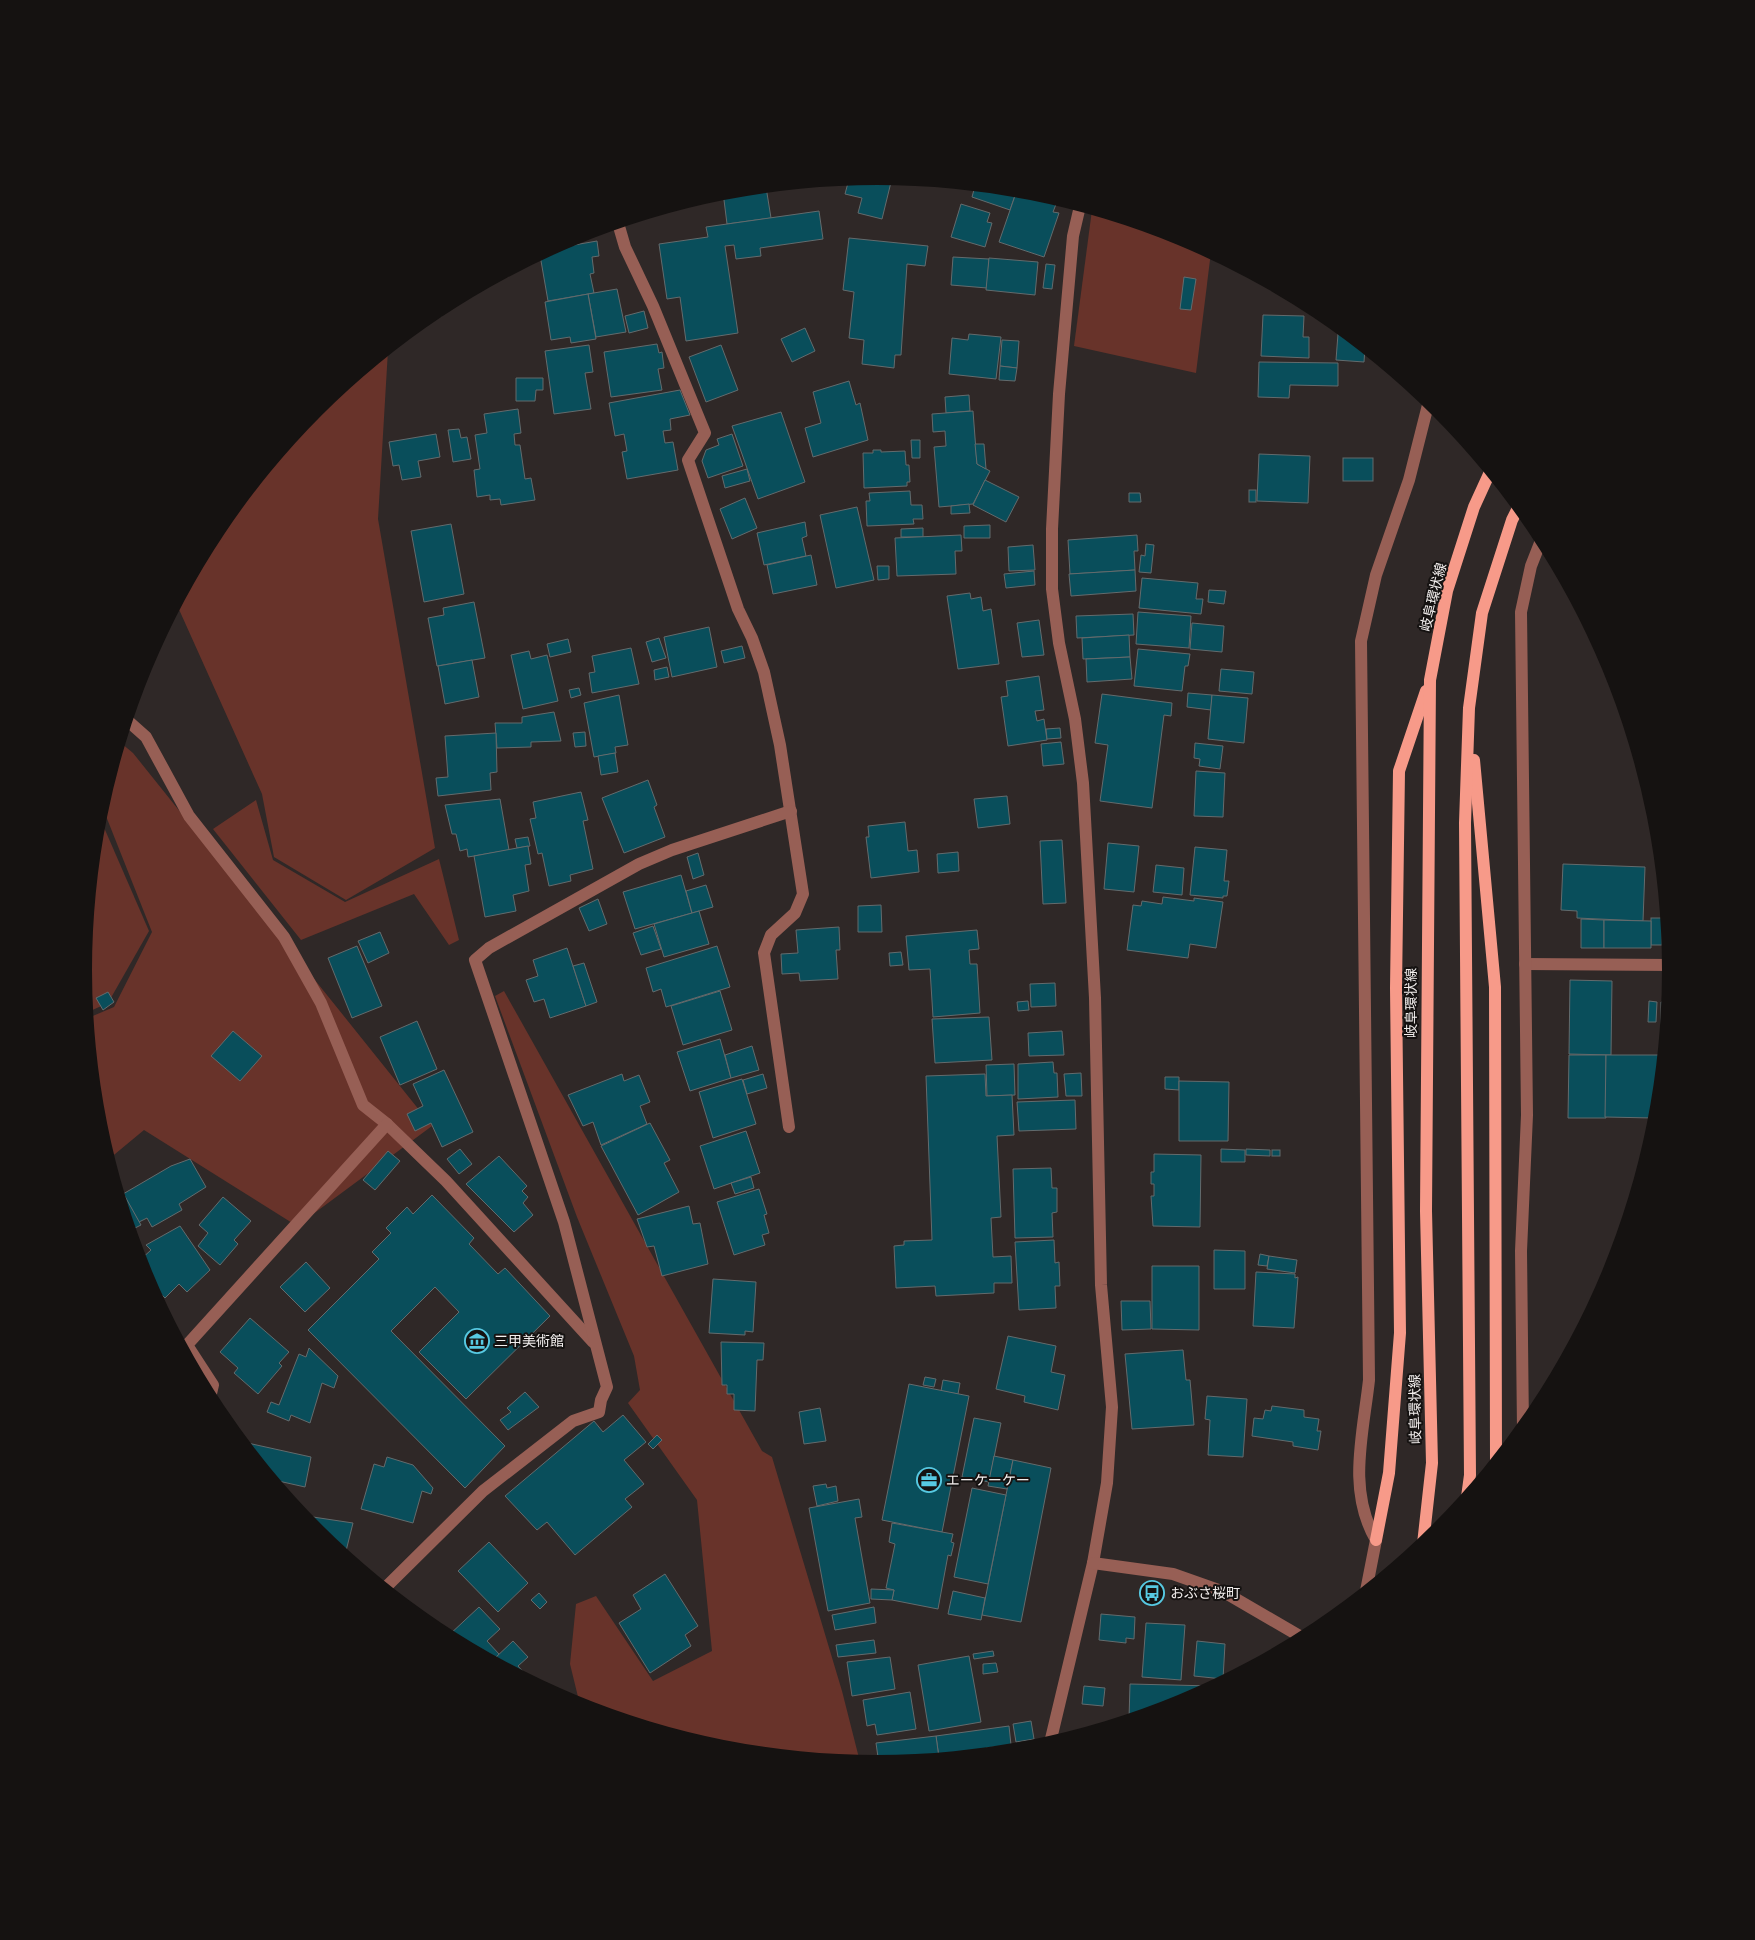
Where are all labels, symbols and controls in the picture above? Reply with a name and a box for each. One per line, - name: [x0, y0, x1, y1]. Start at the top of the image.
- street label: 岐阜環状線: [1415, 561, 1450, 633]
- street label: 岐阜環状線: [1401, 968, 1420, 1038]
- museum icon: 三甲美術館: [464, 1328, 490, 1354]
- place label: 三甲美術館: [494, 1331, 564, 1350]
- street label: 岐阜環状線: [1404, 1374, 1425, 1444]
- office icon: エーケーケー: [916, 1467, 942, 1493]
- place label: エーケーケー: [946, 1470, 1030, 1489]
- bus stop icon: おぶさ桜町: [1139, 1580, 1165, 1606]
- place label: おぶさ桜町: [1170, 1583, 1240, 1602]

